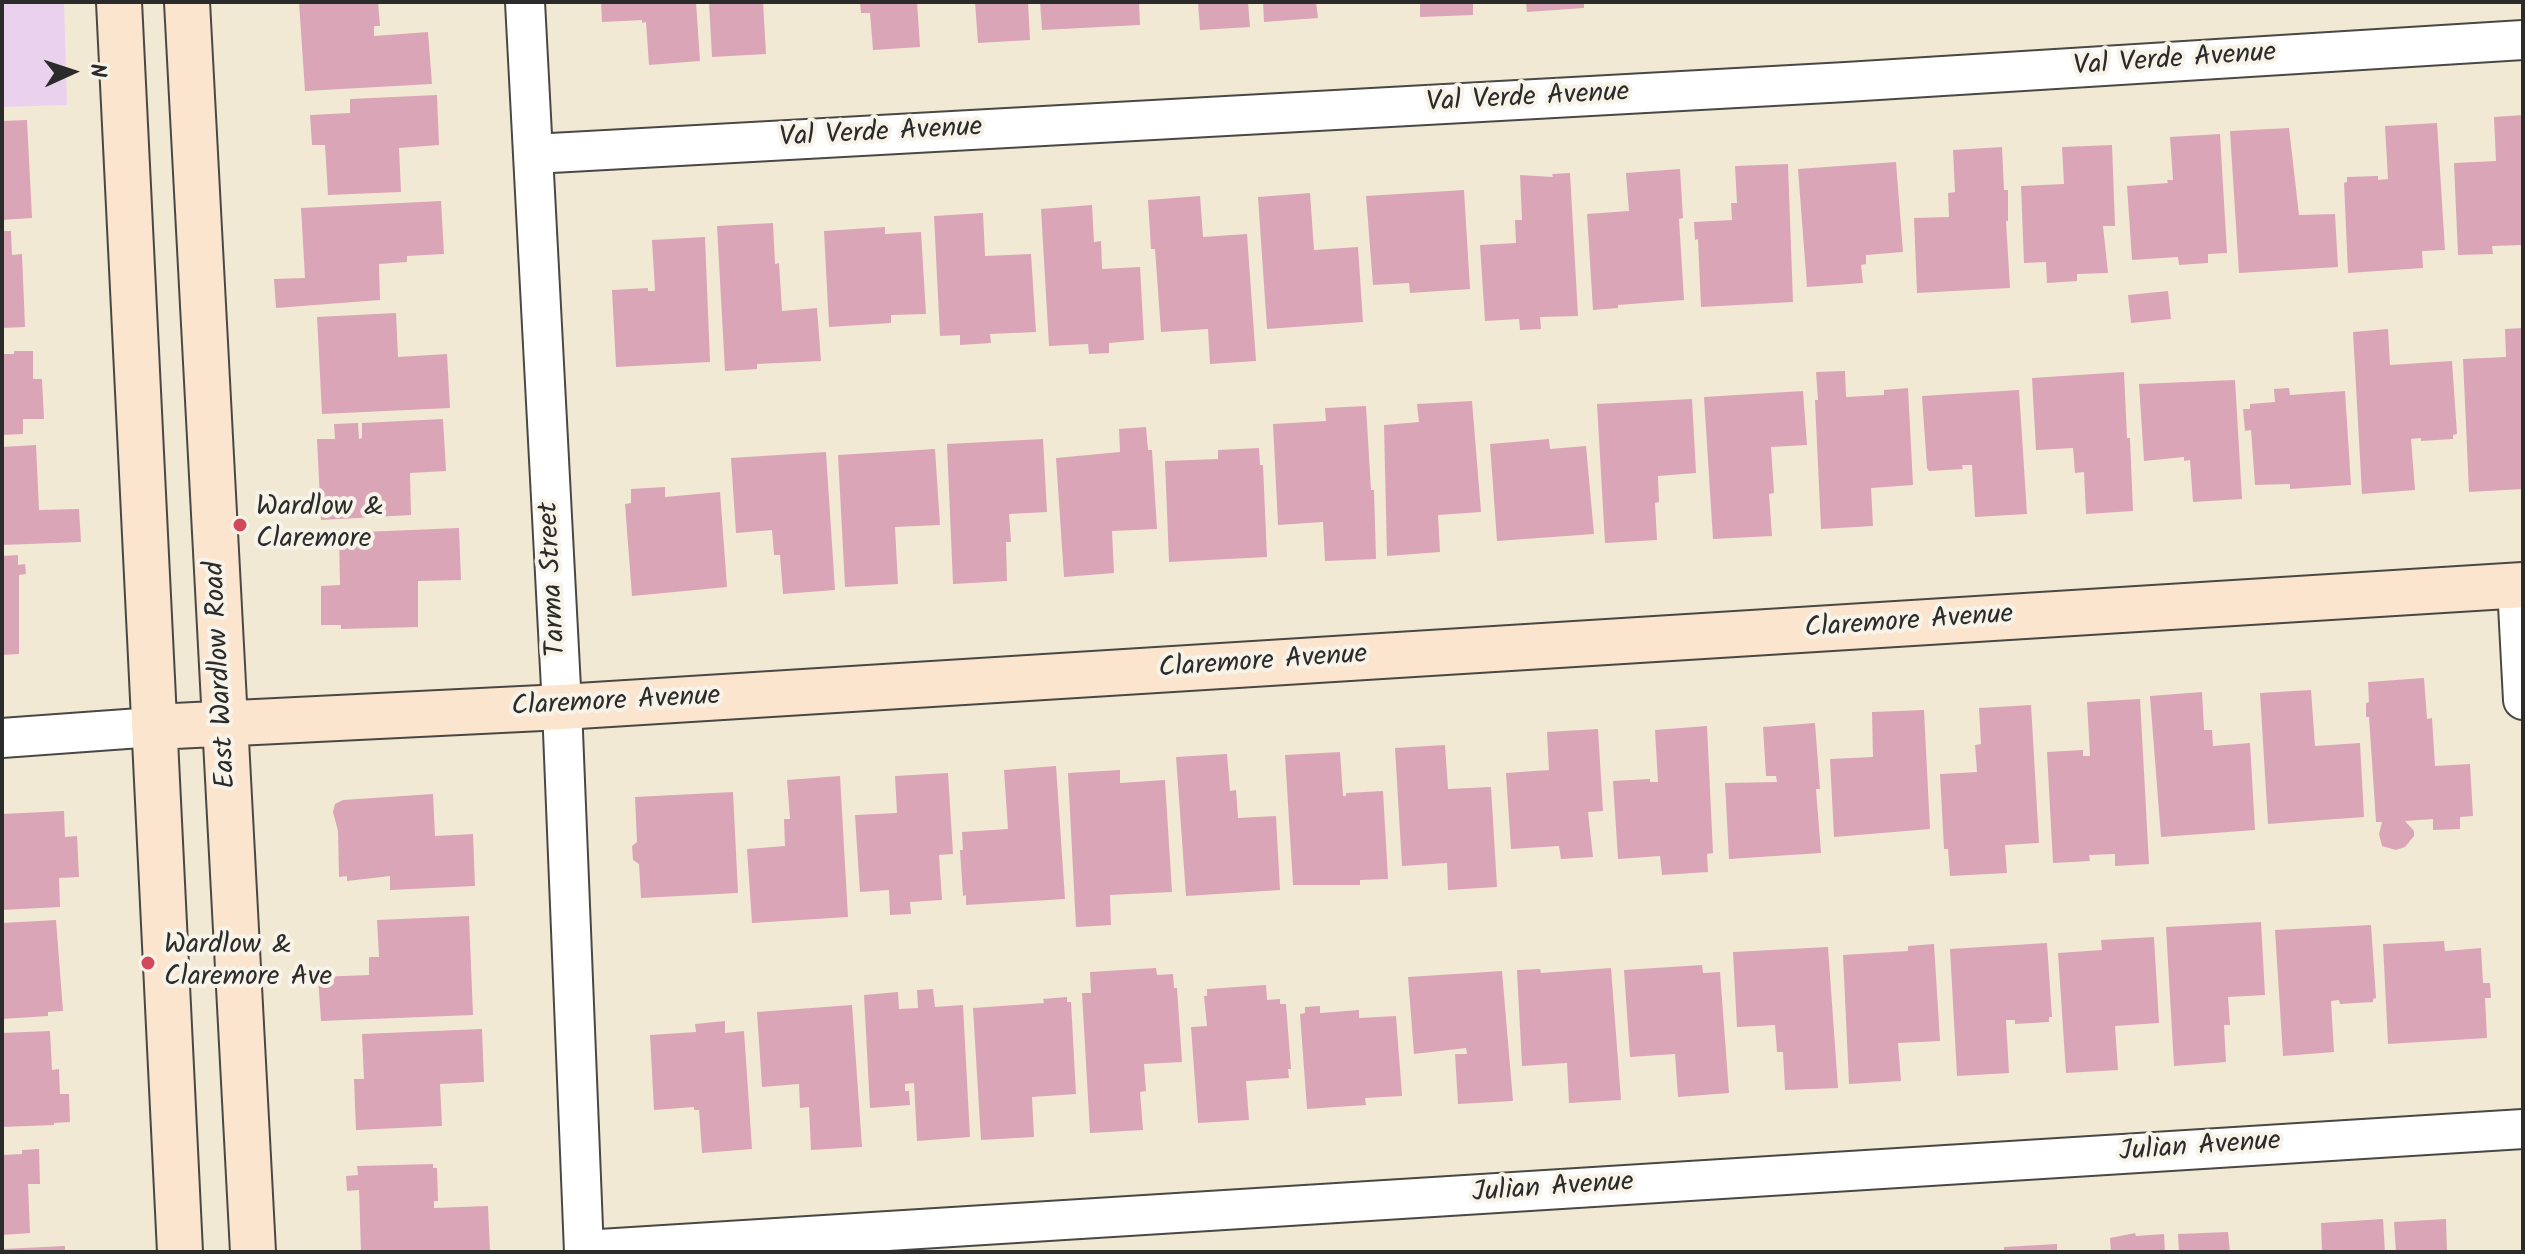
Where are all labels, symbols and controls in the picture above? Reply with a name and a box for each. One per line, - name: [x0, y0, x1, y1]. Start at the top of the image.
- north arrow: [32, 32, 112, 112]
- street label: Val Verde Avenue: [2073, 38, 2277, 86]
- text: N: [79, 63, 114, 79]
- street label: Val Verde Avenue: [1426, 78, 1630, 122]
- street label: Val Verde Avenue: [779, 113, 983, 157]
- place label: Wardlow & Claremore: [256, 492, 384, 558]
- street label: Tarma Street: [534, 501, 576, 657]
- marker: Wardlow & Claremore: [231, 516, 249, 534]
- street label: East Wardlow Road: [200, 561, 246, 789]
- street label: Claremore Avenue: [1804, 600, 2014, 648]
- street label: Claremore Avenue: [1158, 640, 1368, 688]
- street label: Claremore Avenue: [511, 682, 721, 726]
- place label: Wardlow & Claremore Ave: [164, 930, 332, 996]
- marker: Wardlow & Claremore Ave: [139, 954, 157, 972]
- street label: Julian Avenue: [2118, 1127, 2282, 1171]
- street label: Julian Avenue: [1471, 1168, 1635, 1212]

